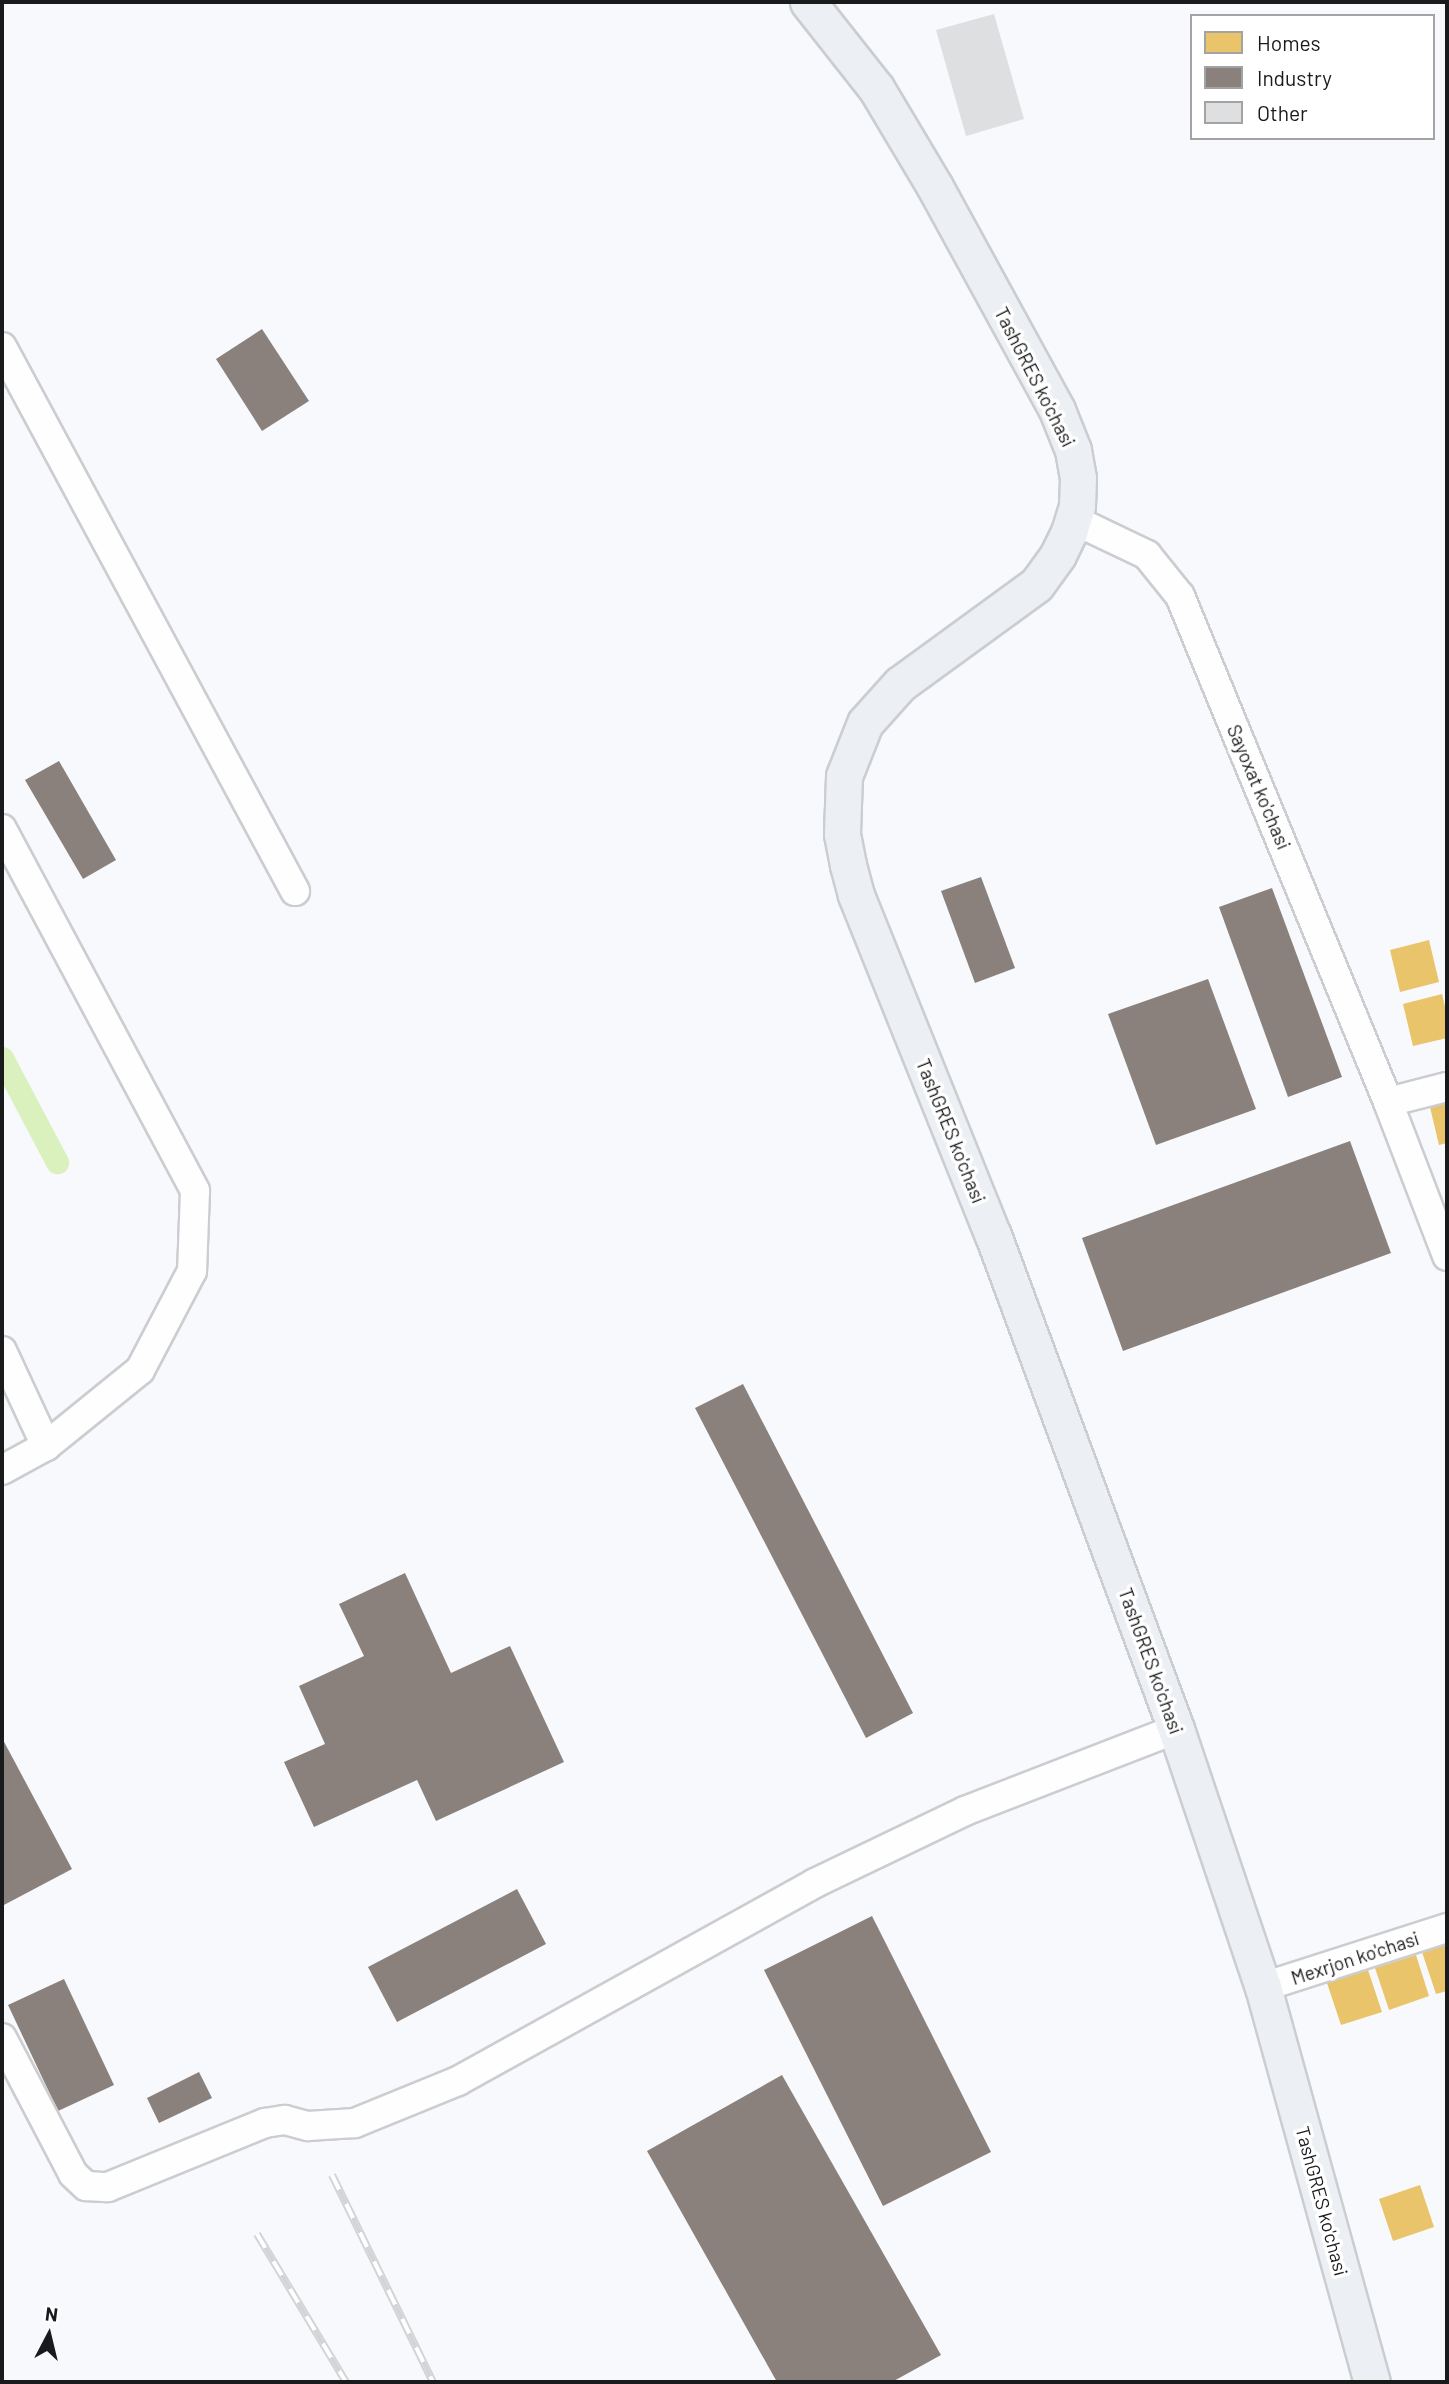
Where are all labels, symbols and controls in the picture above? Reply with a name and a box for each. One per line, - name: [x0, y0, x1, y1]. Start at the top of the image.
- legend: [1190, 14, 1435, 140]
- text: Homes: [1257, 30, 1321, 55]
- text: Industry: [1257, 65, 1332, 90]
- text: Other: [1257, 100, 1308, 125]
- street label: TashGRES ko'chasi: [990, 303, 1080, 451]
- street label: Sayoxat ko'chasi: [1222, 721, 1296, 853]
- street label: TashGRES ko'chasi: [912, 1055, 990, 1207]
- street label: TashGRES ko'chasi: [1114, 1585, 1188, 1737]
- street label: Mexrjon ko'chasi: [1288, 1927, 1422, 1989]
- street label: TashGRES ko'chasi: [1291, 2124, 1353, 2278]
- north arrow: [14, 2300, 84, 2370]
- text: N: [44, 2301, 59, 2326]

